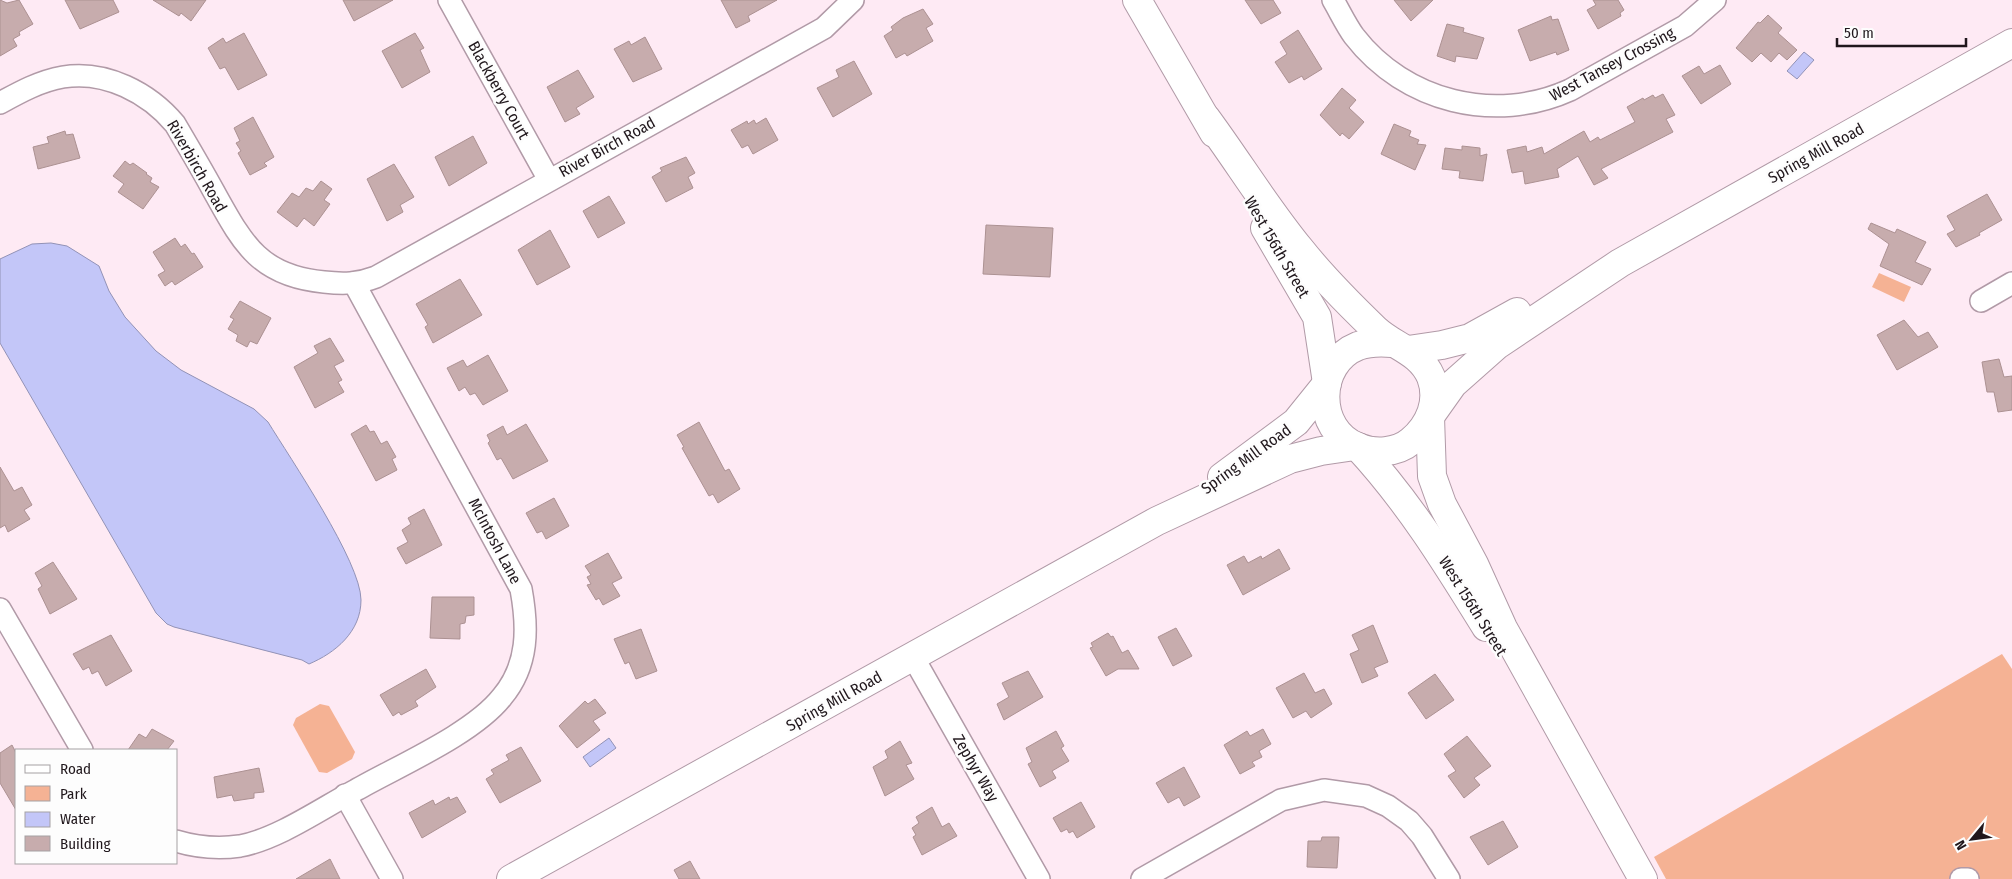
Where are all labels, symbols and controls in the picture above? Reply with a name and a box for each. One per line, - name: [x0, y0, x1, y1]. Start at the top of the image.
- scale bar: [1837, 15, 1966, 47]
- street label: West Tansey Crossing: [1546, 23, 1678, 105]
- text: 50 m: [1844, 24, 1874, 42]
- street label: Blackberry Court: [464, 38, 534, 143]
- street label: River Birch Road: [556, 113, 658, 181]
- street label: Riverbirch Road: [163, 117, 231, 215]
- street label: Spring Mill Road: [1765, 119, 1867, 187]
- street label: West 156th Street: [1240, 193, 1314, 302]
- street label: Spring Mill Road: [1197, 420, 1295, 498]
- street label: McIntosh Lane: [464, 495, 526, 587]
- street label: West 156th Street: [1435, 553, 1512, 660]
- street label: Spring Mill Road: [783, 667, 885, 735]
- street label: Zephyr Way: [949, 731, 1003, 806]
- legend: [15, 749, 178, 864]
- text: Road: [60, 760, 91, 778]
- text: Park: [60, 785, 87, 803]
- text: Water: [60, 810, 96, 828]
- north arrow: [1947, 814, 1997, 864]
- text: Building: [60, 835, 111, 853]
- text: N: [1952, 837, 1971, 853]

